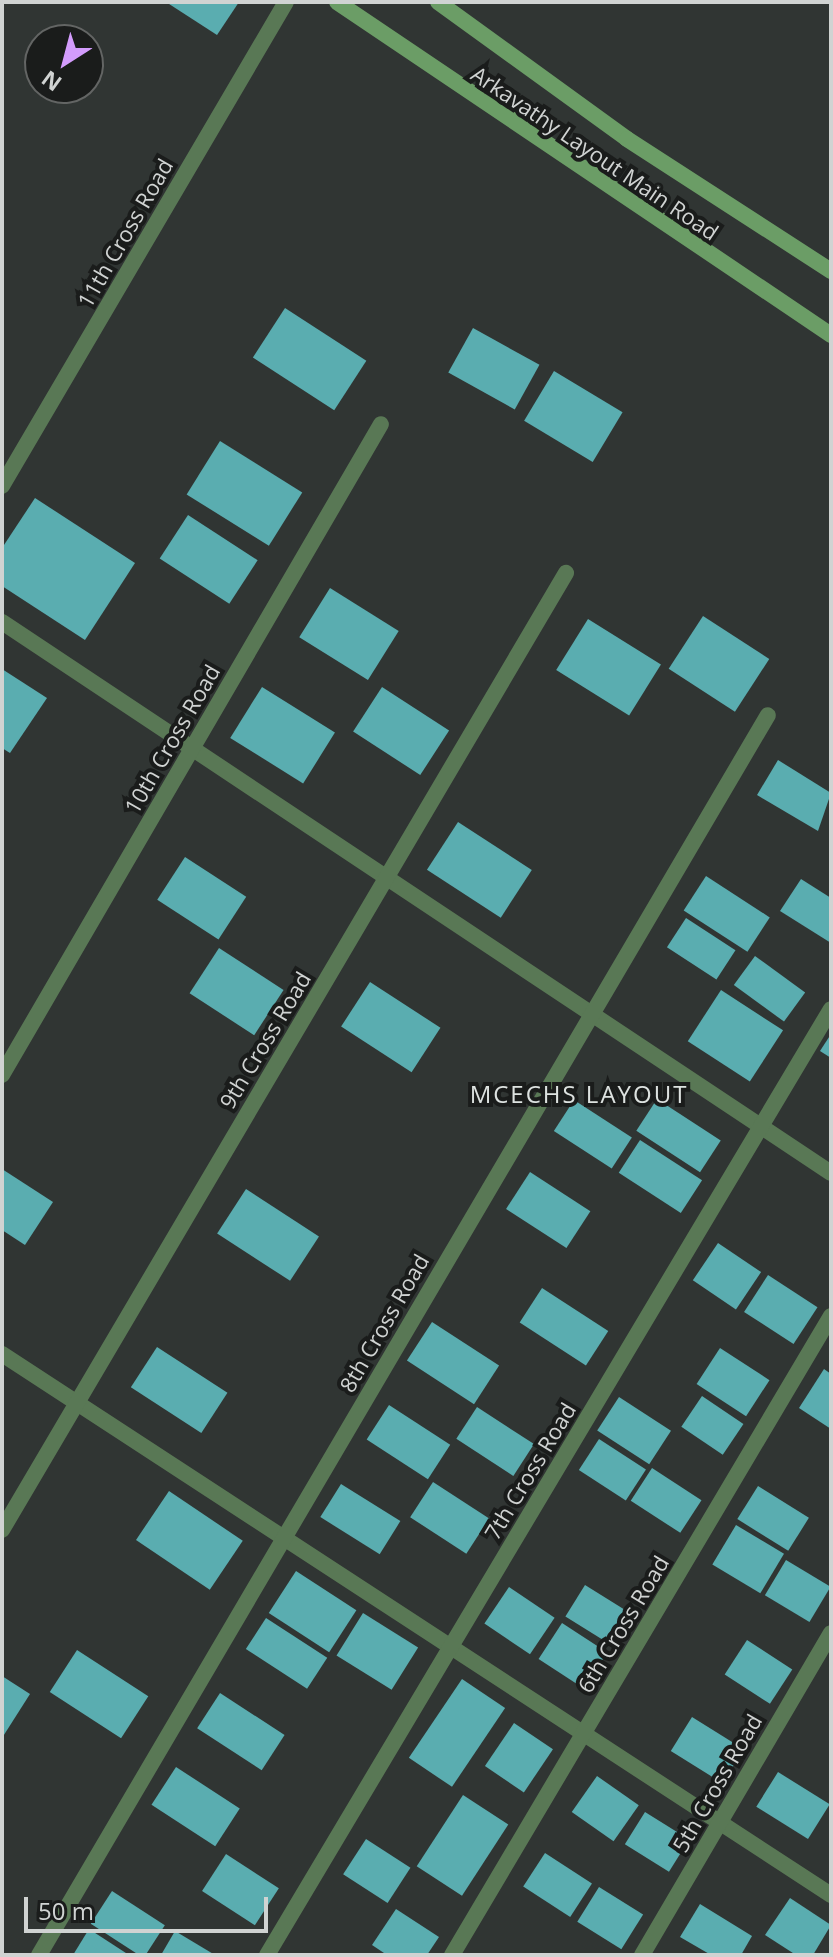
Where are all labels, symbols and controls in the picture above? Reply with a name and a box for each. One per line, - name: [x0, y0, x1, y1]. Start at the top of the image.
- north arrow: [24, 24, 104, 104]
- street label: Arkavathy Layout Main Road: [466, 60, 724, 246]
- text: N: [35, 64, 67, 99]
- street label: 11th Cross Road: [72, 154, 178, 312]
- street label: 10th Cross Road: [119, 660, 225, 818]
- street label: 9th Cross Road: [214, 967, 316, 1113]
- district label: MCECHS LAYOUT: [470, 1080, 688, 1108]
- street label: 8th Cross Road: [334, 1249, 434, 1397]
- street label: 7th Cross Road: [479, 1398, 581, 1544]
- street label: 6th Cross Road: [572, 1551, 674, 1697]
- street label: 5th Cross Road: [667, 1709, 767, 1857]
- scale bar: [28, 1881, 272, 1931]
- text: 50 m: [38, 1894, 94, 1927]

